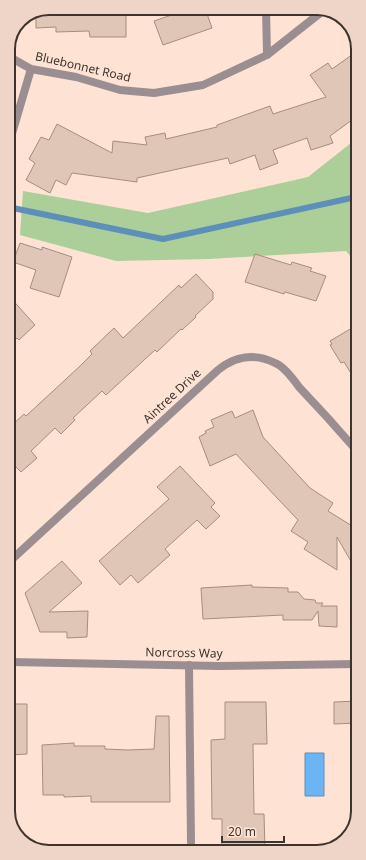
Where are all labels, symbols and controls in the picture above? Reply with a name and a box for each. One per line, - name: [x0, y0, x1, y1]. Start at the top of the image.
- street label: Bluebonnet Road: [34, 47, 133, 86]
- street label: Aintree Drive: [139, 364, 205, 427]
- street label: Norcross Way: [145, 643, 224, 662]
- scale bar: [222, 818, 284, 844]
- text: 20 m: [228, 823, 256, 840]

